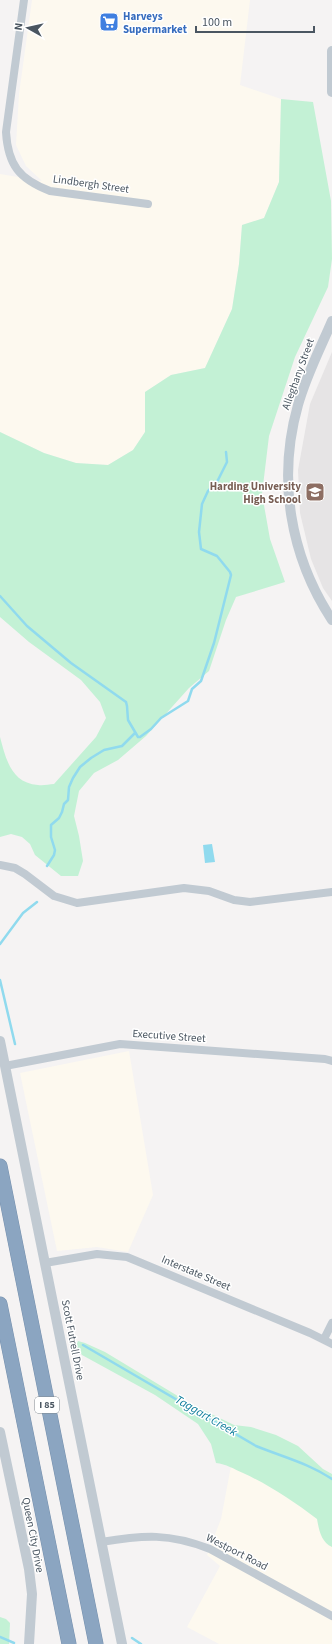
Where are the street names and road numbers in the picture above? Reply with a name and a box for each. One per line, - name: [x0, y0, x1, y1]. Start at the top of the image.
- street label: Lindbergh Street: [52, 171, 130, 197]
- street label: Alleghany Street: [278, 336, 318, 412]
- street label: Executive Street: [132, 1026, 206, 1046]
- street label: Interstate Street: [159, 1252, 233, 1294]
- street label: Scott Futrell Drive: [58, 1299, 88, 1382]
- road number: I 85: [35, 1397, 59, 1413]
- street label: Queen City Drive: [18, 1496, 48, 1574]
- street label: Westport Road: [203, 1530, 271, 1574]

